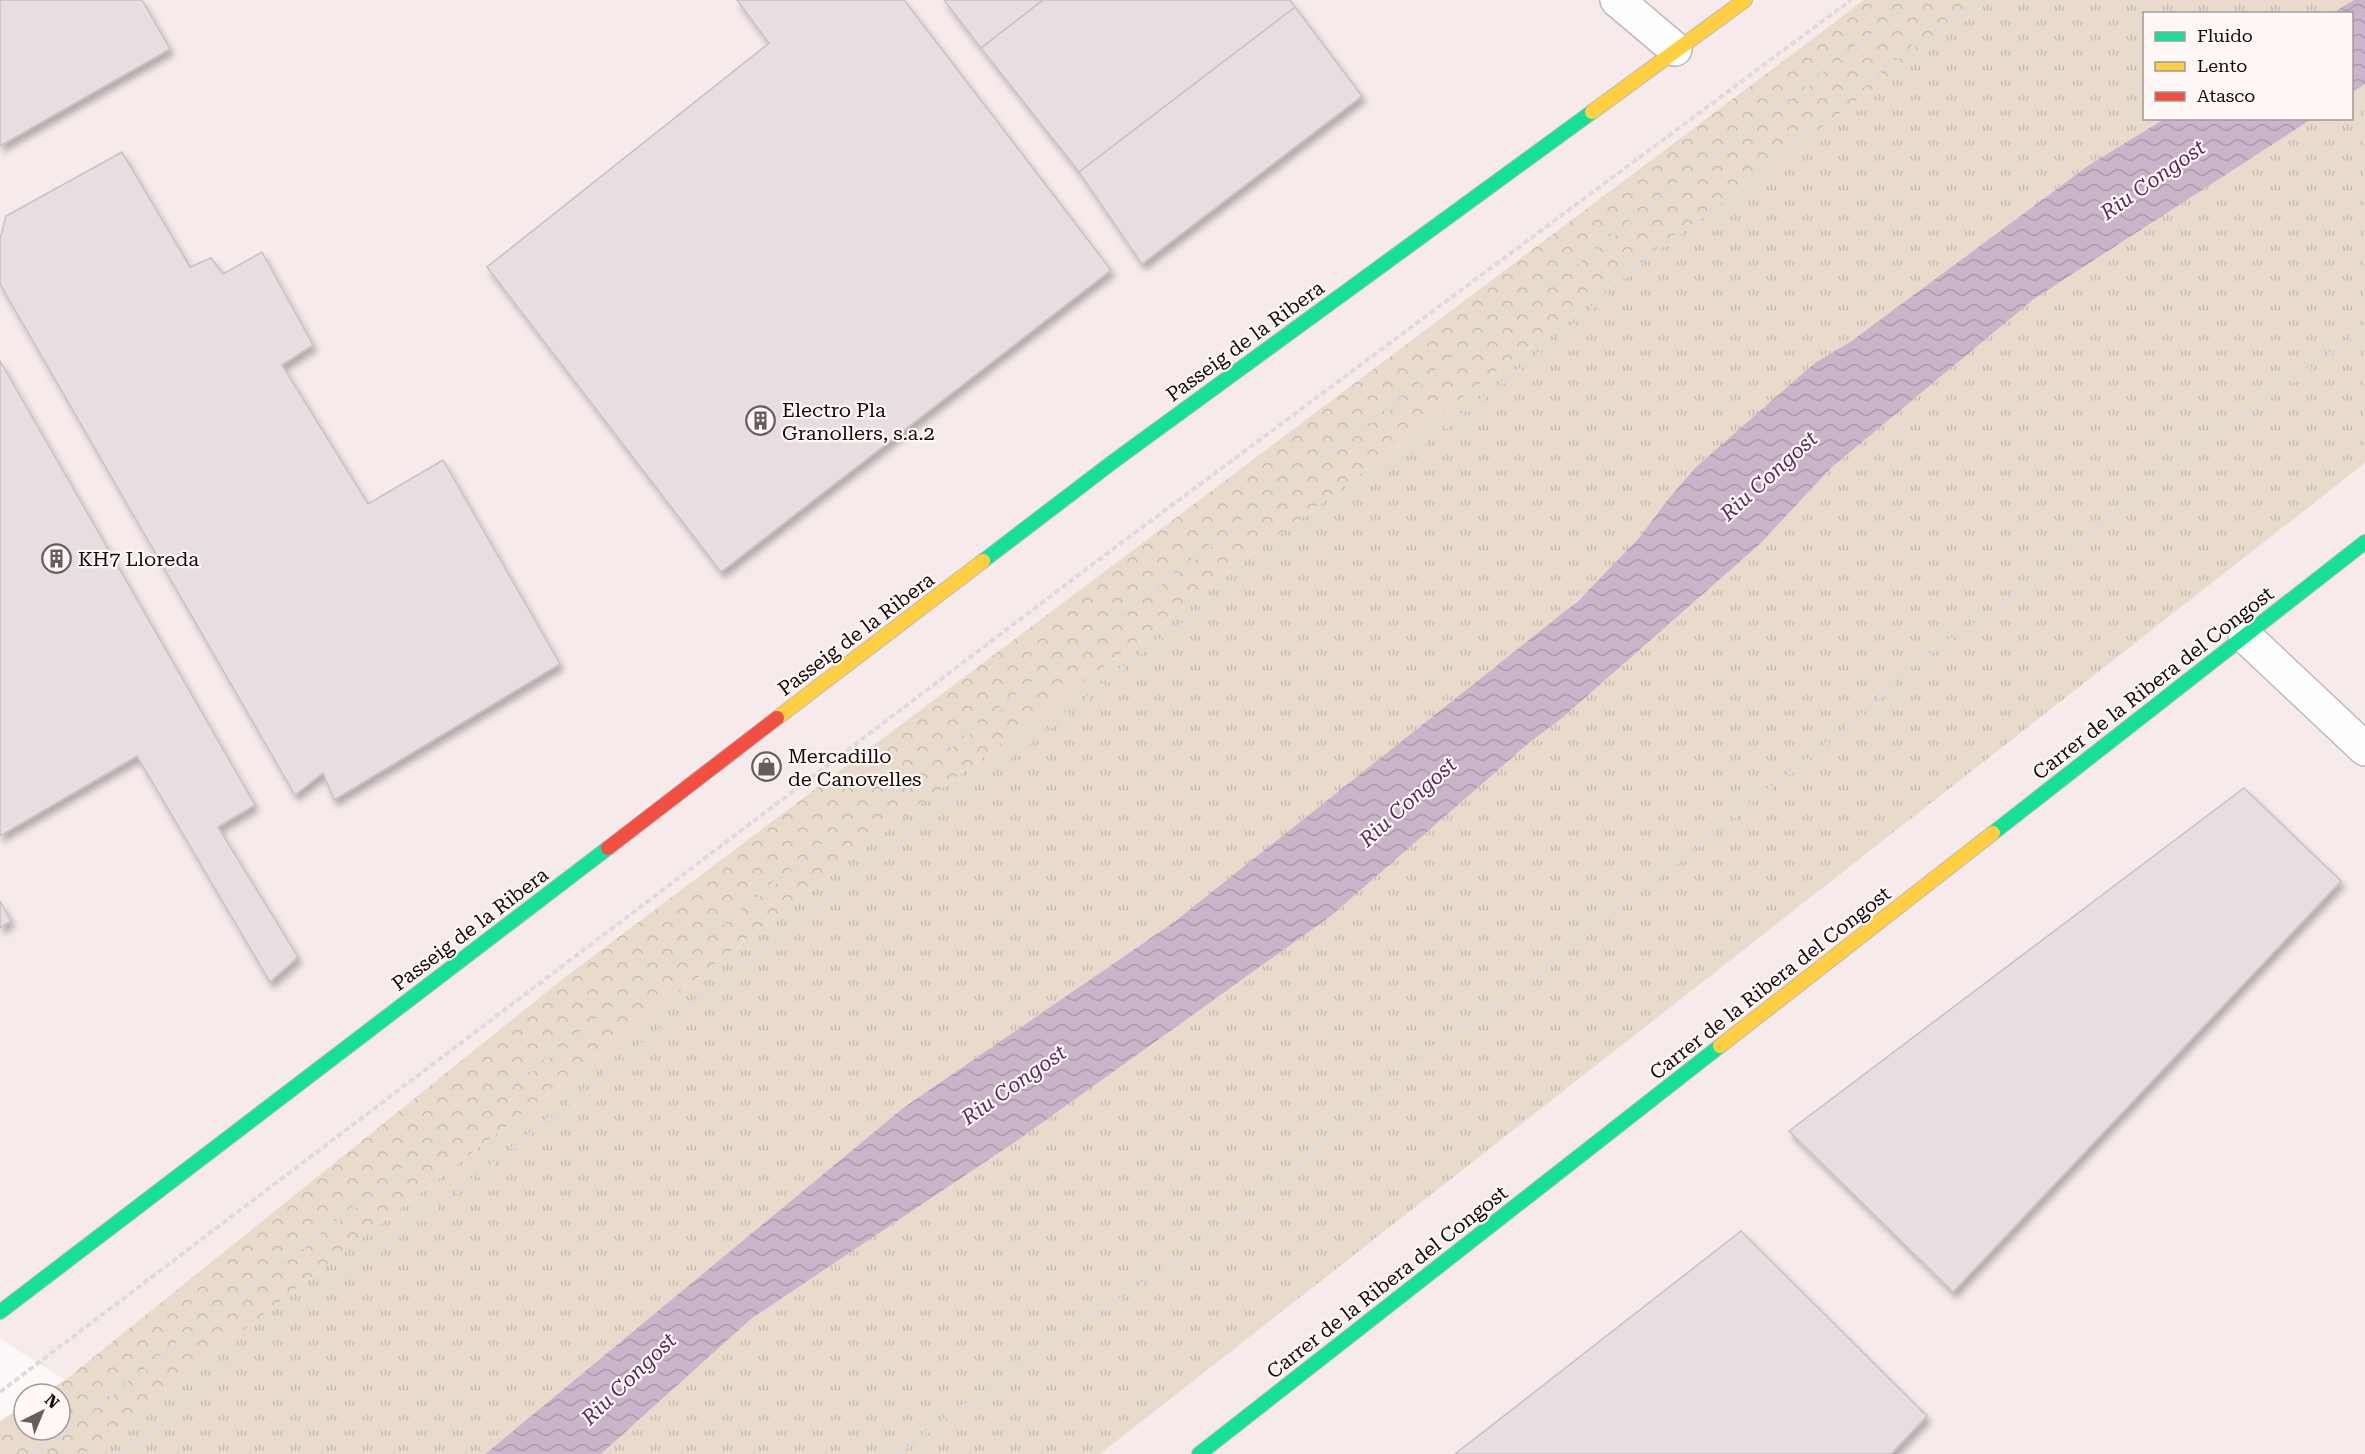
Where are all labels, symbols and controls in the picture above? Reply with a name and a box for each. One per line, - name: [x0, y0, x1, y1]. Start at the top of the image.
- legend: [2143, 12, 2353, 120]
- text: Fluido: [2197, 25, 2253, 46]
- text: Lento: [2197, 55, 2247, 76]
- text: Atasco: [2197, 85, 2255, 106]
- water label: Riu Congost: [2095, 135, 2210, 225]
- street label: Passeig de la Ribera: [1161, 275, 1329, 406]
- place label: Electro Pla Granollers, s.a.2: [782, 398, 935, 445]
- building icon: Electro Pla Granollers, s.a.2: [745, 405, 777, 437]
- water label: Riu Congost: [1715, 426, 1822, 526]
- building icon: KH7 Lloreda: [41, 543, 73, 575]
- place label: KH7 Lloreda: [78, 547, 199, 571]
- street label: Passeig de la Ribera: [773, 567, 939, 701]
- street label: Carrer de la Ribera del Congost: [2028, 581, 2279, 785]
- place label: Mercadillo de Canovelles: [788, 744, 922, 791]
- shop icon: Mercadillo de Canovelles: [751, 751, 783, 783]
- water label: Riu Congost: [1354, 752, 1461, 852]
- street label: Passeig de la Ribera: [387, 862, 553, 996]
- street label: Carrer de la Ribera del Congost: [1645, 881, 1896, 1085]
- water label: Riu Congost: [956, 1040, 1071, 1130]
- street label: Carrer de la Ribera del Congost: [1262, 1180, 1513, 1384]
- water label: Riu Congost: [576, 1328, 681, 1431]
- north arrow: [12, 1382, 72, 1442]
- text: N: [41, 1390, 63, 1413]

